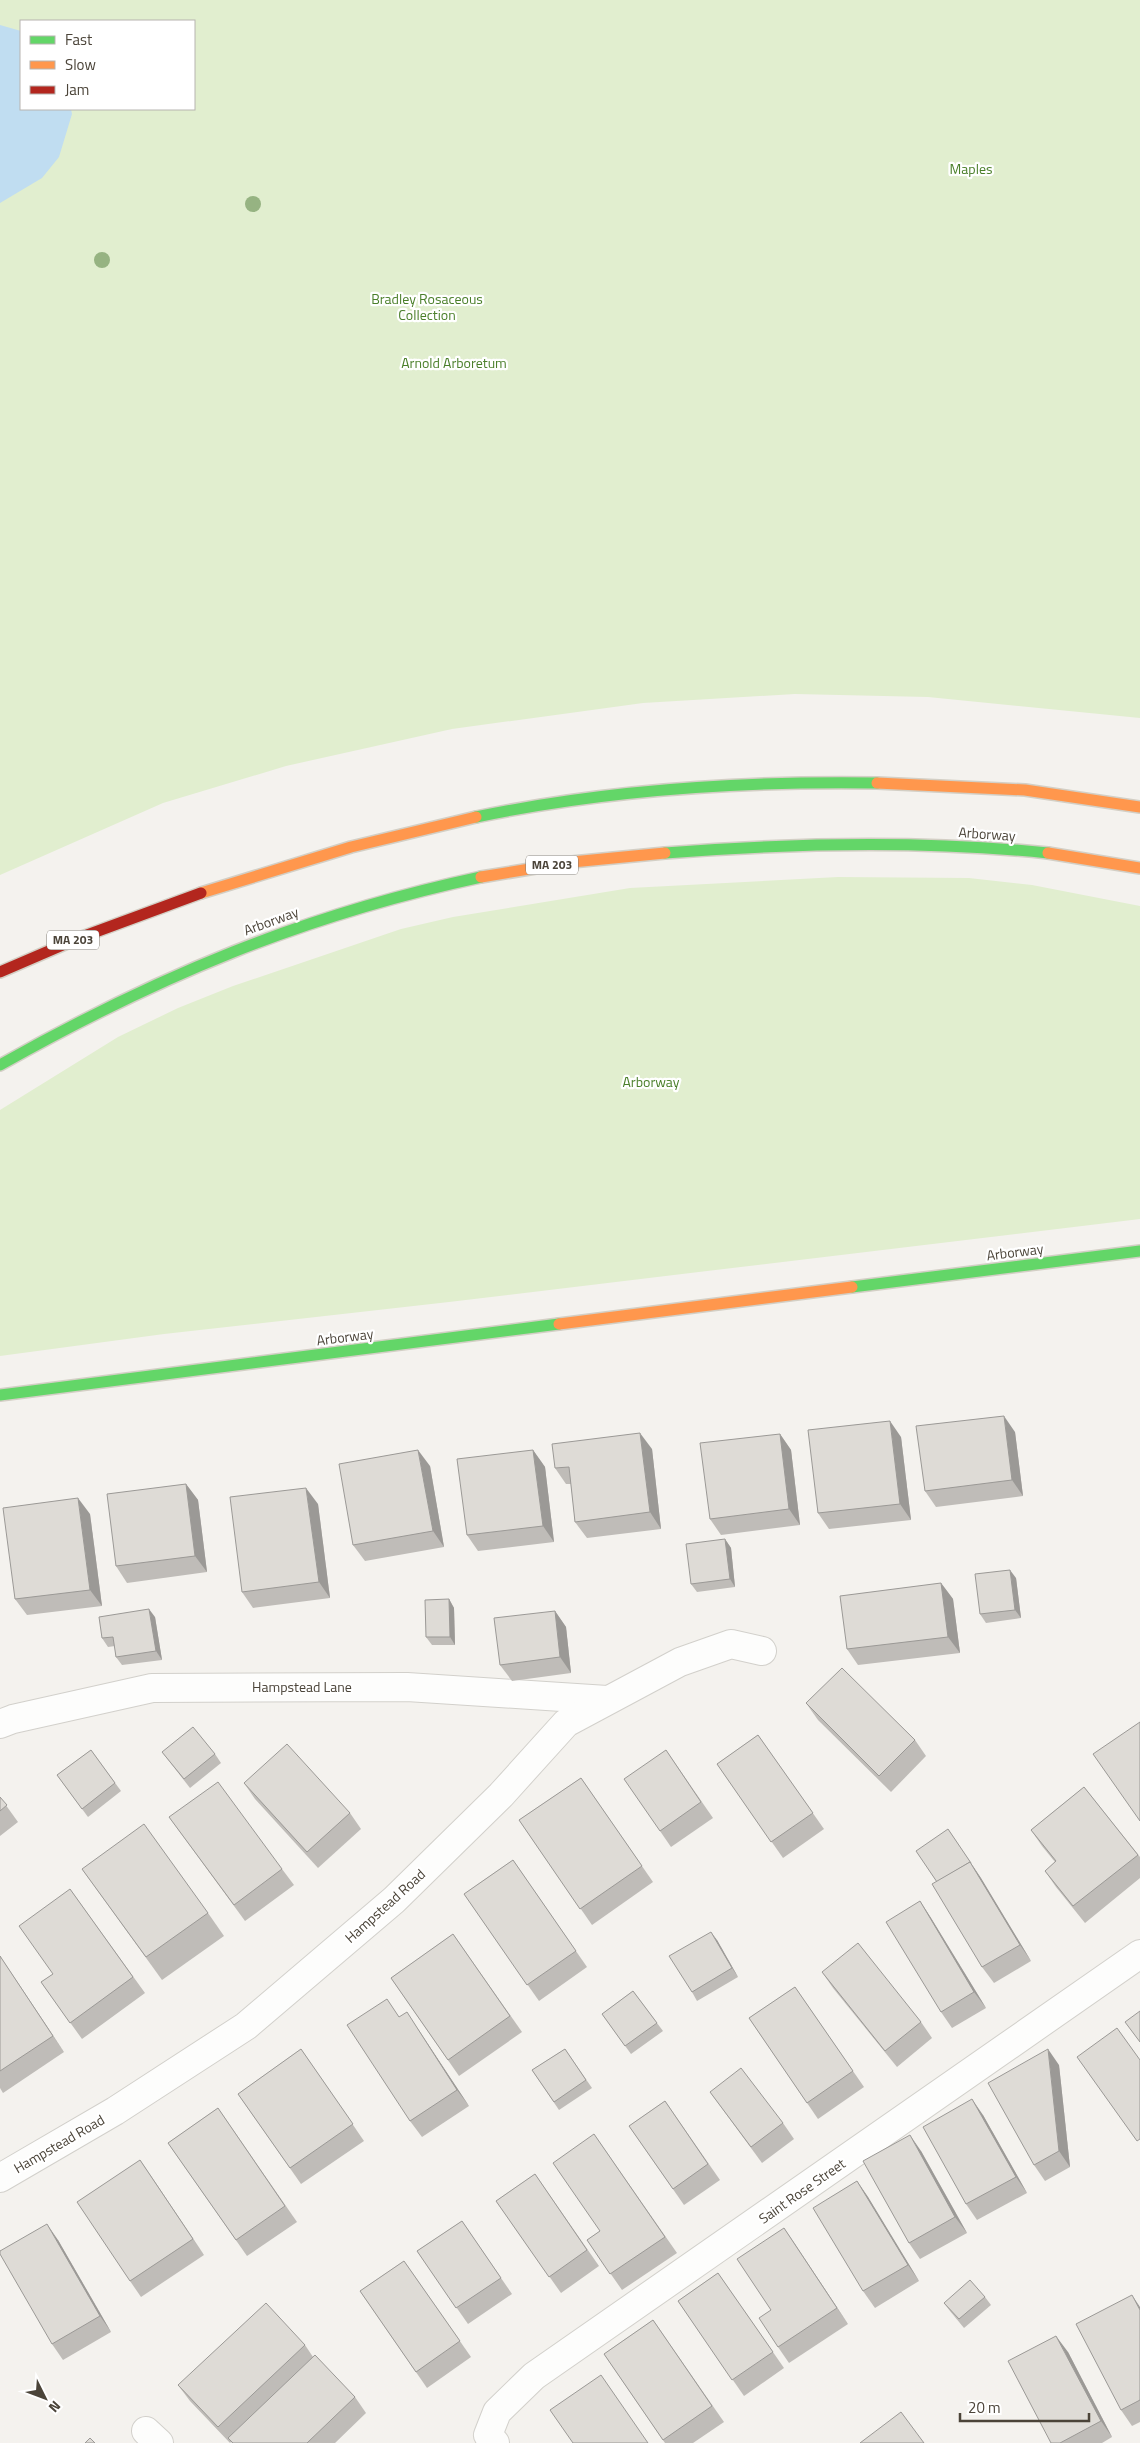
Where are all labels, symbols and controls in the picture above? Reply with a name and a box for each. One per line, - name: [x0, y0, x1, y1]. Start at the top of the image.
- legend: [20, 20, 195, 110]
- text: Fast: [65, 28, 93, 51]
- text: Slow: [65, 53, 96, 76]
- text: Jam: [65, 78, 89, 101]
- park label: Maples: [950, 158, 992, 179]
- park label: Bradley Rosaceous Collection: [371, 288, 483, 325]
- park label: Arnold Arboretum: [401, 352, 507, 373]
- street label: Arborway: [958, 821, 1016, 846]
- road number: MA 203: [526, 856, 578, 874]
- street label: Arborway: [240, 901, 301, 940]
- road number: MA 203: [47, 930, 99, 950]
- park label: Arborway: [622, 1071, 680, 1092]
- street label: Arborway: [985, 1238, 1045, 1265]
- street label: Arborway: [315, 1323, 375, 1350]
- street label: Hampstead Lane: [252, 1676, 352, 1697]
- street label: Hampstead Road: [340, 1864, 430, 1948]
- street label: Hampstead Road: [9, 2109, 108, 2178]
- street label: Saint Rose Street: [754, 2153, 849, 2228]
- north arrow: [20, 2373, 70, 2423]
- scale bar: [960, 2390, 1089, 2422]
- text: N: [44, 2396, 66, 2418]
- text: 20 m: [968, 2396, 1001, 2419]

